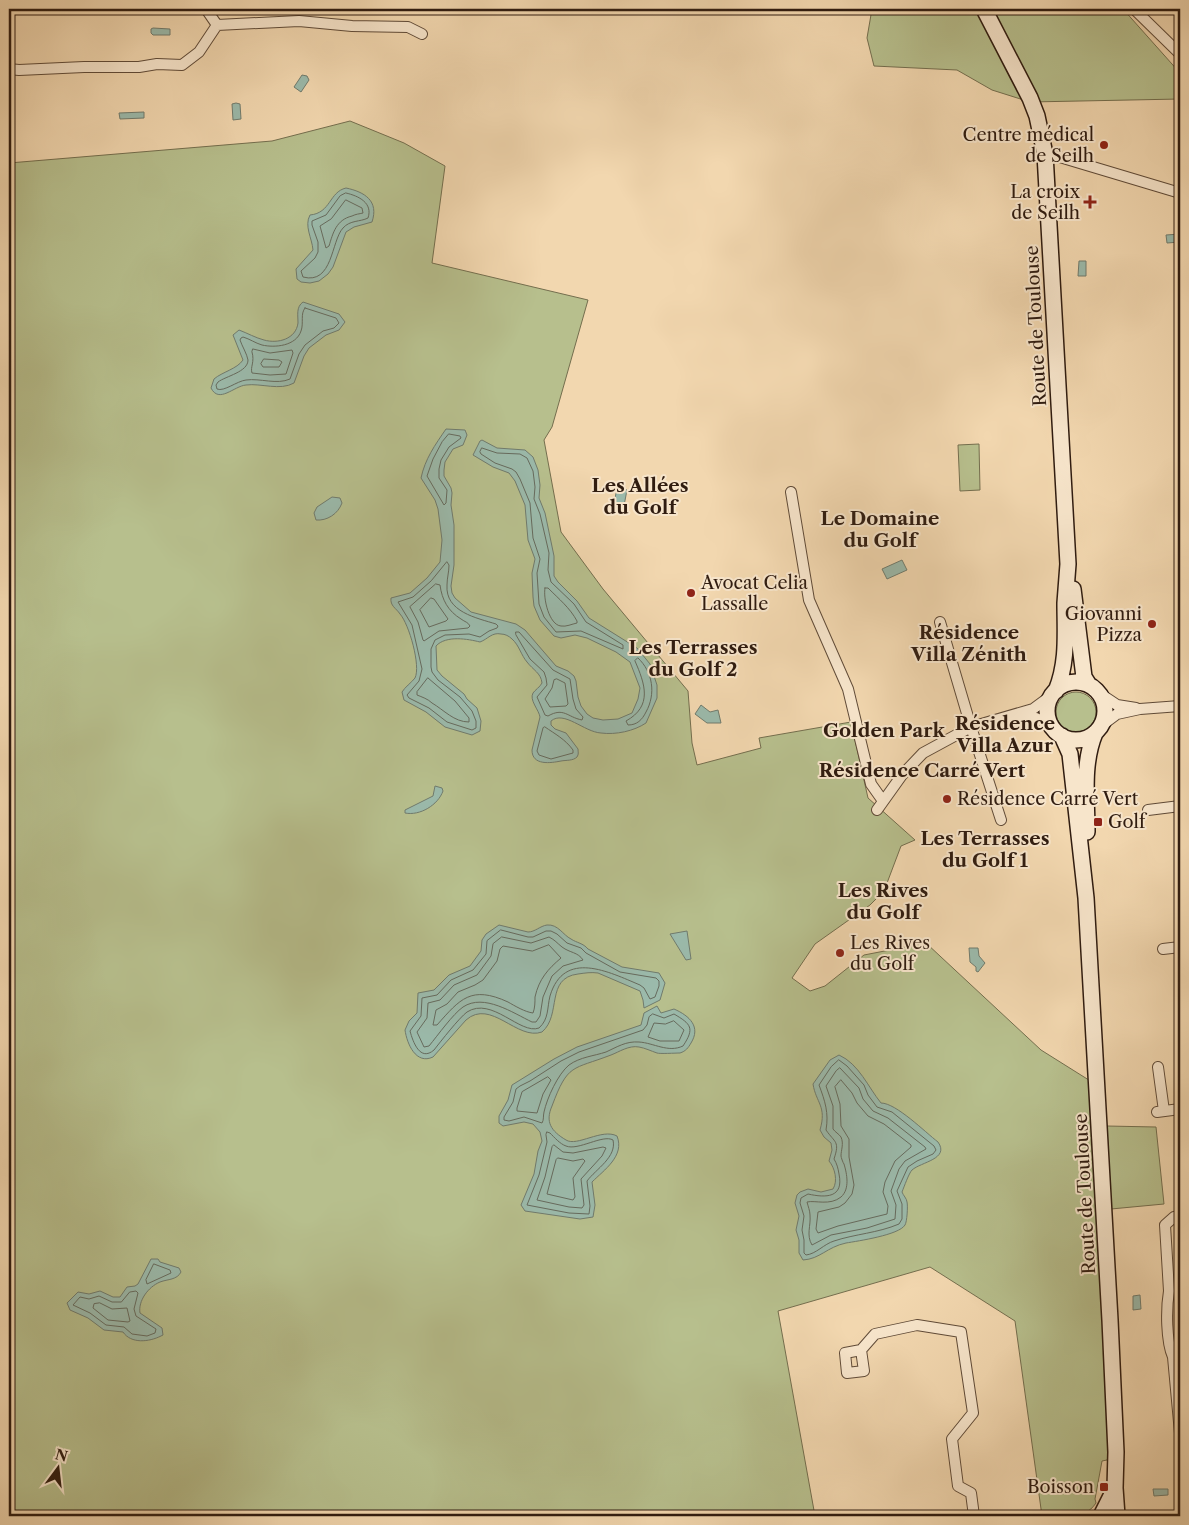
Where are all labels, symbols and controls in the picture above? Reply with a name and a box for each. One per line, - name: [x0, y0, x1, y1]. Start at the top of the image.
- place label: Centre médical de Seilh: [963, 124, 1094, 167]
- marker: Centre médical de Seilh: [1098, 139, 1110, 151]
- place label: La croix de Seilh: [1010, 181, 1080, 224]
- marker: La croix de Seilh: [1084, 196, 1096, 208]
- street label: Route de Toulouse: [1021, 245, 1051, 407]
- district label: Les Allées du Golf: [592, 474, 689, 519]
- district label: Le Domaine du Golf: [821, 507, 939, 552]
- place label: Avocat Celia Lassalle: [700, 572, 808, 615]
- marker: Avocat Celia Lassalle: [685, 587, 697, 599]
- place label: Giovanni Pizza: [1065, 603, 1143, 646]
- marker: Giovanni Pizza: [1146, 618, 1158, 630]
- district label: Résidence Villa Zénith: [910, 621, 1027, 666]
- district label: Les Terrasses du Golf 2: [628, 636, 758, 681]
- district label: Résidence Villa Azur: [955, 712, 1055, 757]
- district label: Golden Park: [823, 719, 946, 742]
- district label: Résidence Carré Vert: [819, 759, 1025, 782]
- place label: Résidence Carré Vert: [957, 788, 1139, 810]
- marker: Résidence Carré Vert: [941, 793, 953, 805]
- place label: Golf: [1108, 811, 1148, 833]
- marker: Golf: [1092, 816, 1104, 828]
- district label: Les Terrasses du Golf 1: [920, 827, 1050, 872]
- district label: Les Rives du Golf: [838, 879, 929, 924]
- place label: Les Rives du Golf: [850, 932, 930, 975]
- marker: Les Rives du Golf: [834, 947, 846, 959]
- street label: Route de Toulouse: [1070, 1113, 1100, 1275]
- north arrow: [32, 1442, 82, 1492]
- text: N: [53, 1445, 70, 1466]
- place label: Boisson: [1027, 1476, 1094, 1498]
- marker: Boisson: [1098, 1481, 1110, 1493]

